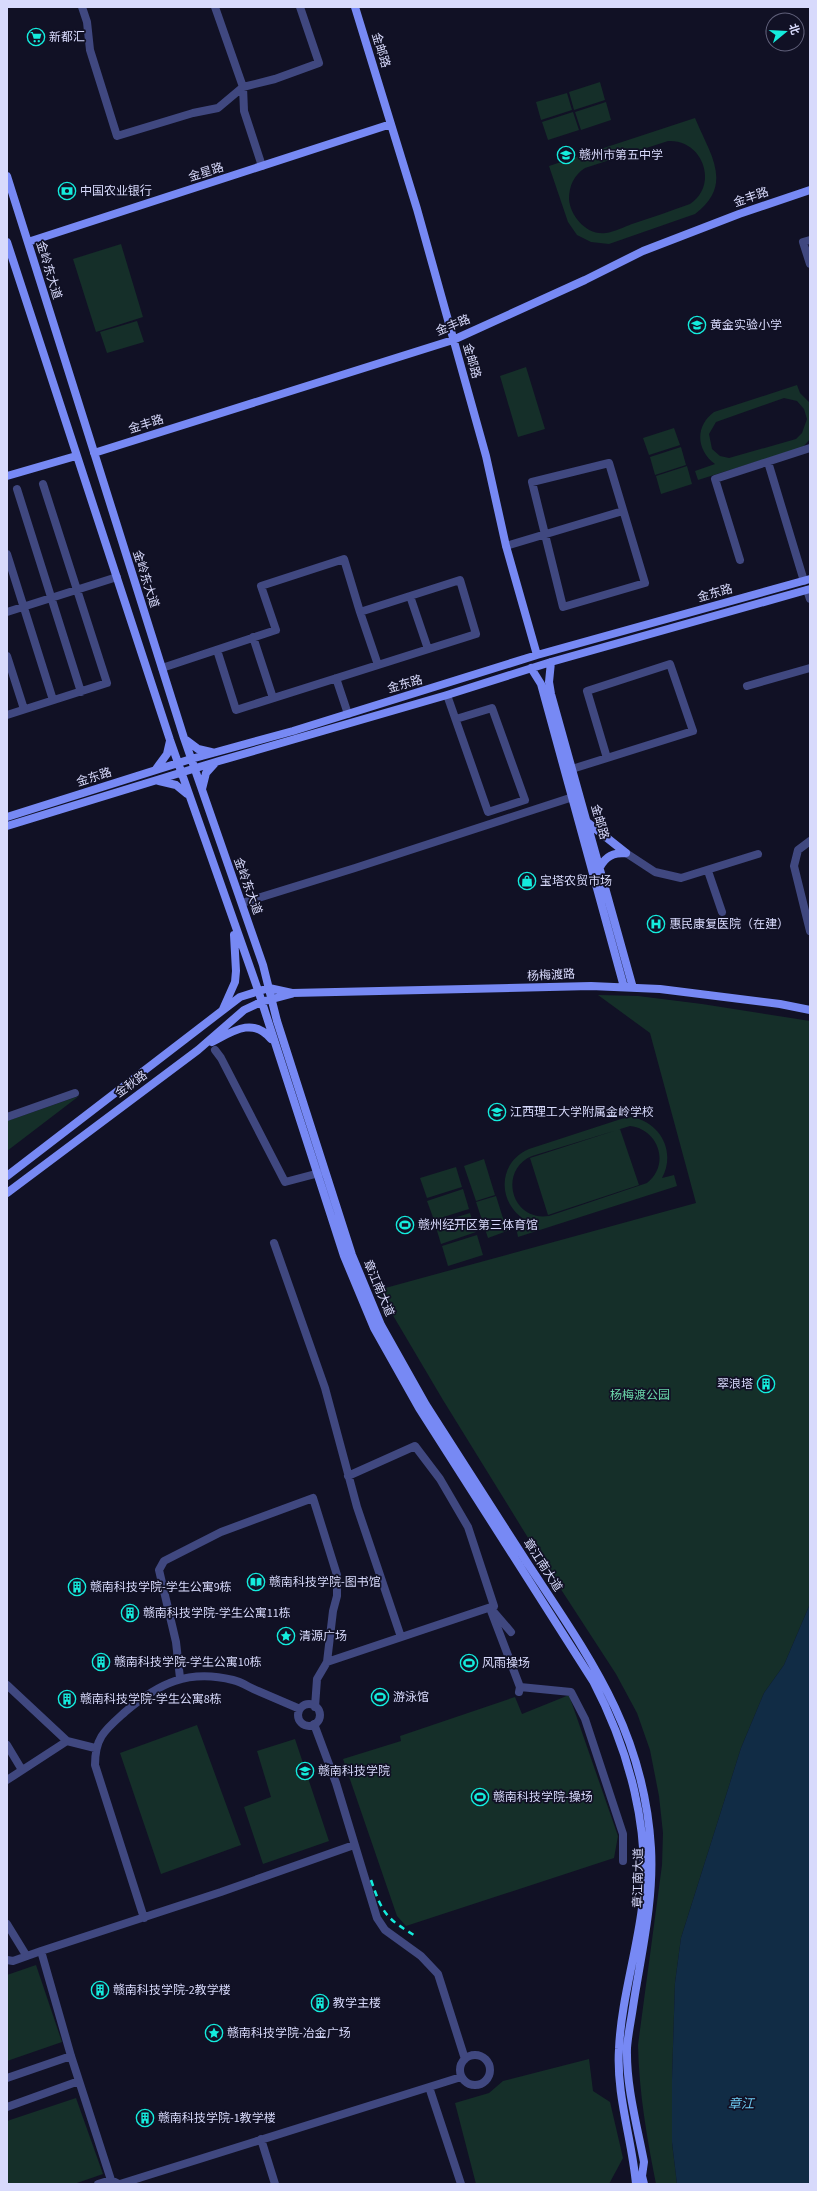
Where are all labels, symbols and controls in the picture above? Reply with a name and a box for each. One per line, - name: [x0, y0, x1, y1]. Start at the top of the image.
- north arrow: [765, 12, 805, 52]
- text: 北: [785, 22, 803, 37]
- supermarket icon: 新都汇: [26, 27, 46, 47]
- place label: 新都汇: [49, 29, 85, 46]
- street label: 金邮路: [367, 30, 394, 70]
- school or university icon: 赣州市第五中学: [556, 145, 576, 165]
- place label: 赣州市第五中学: [579, 147, 663, 164]
- street label: 金星路: [186, 159, 226, 186]
- bank icon: 中国农业银行: [57, 181, 77, 201]
- place label: 中国农业银行: [80, 183, 152, 200]
- street label: 金丰路: [731, 184, 771, 211]
- street label: 金岭东大道: [32, 239, 65, 301]
- street label: 金丰路: [433, 311, 473, 340]
- school or university icon: 黄金实验小学: [687, 315, 707, 335]
- place label: 黄金实验小学: [710, 317, 782, 334]
- street label: 金邮路: [458, 341, 485, 381]
- street label: 金丰路: [126, 411, 166, 438]
- street label: 金岭东大道: [128, 548, 163, 610]
- street label: 金东路: [695, 580, 735, 607]
- street label: 金东路: [385, 671, 425, 698]
- street label: 金东路: [74, 764, 114, 791]
- street label: 金邮路: [586, 802, 613, 842]
- street label: 金岭东大道: [229, 855, 266, 917]
- shop icon: 宝塔农贸市场: [517, 871, 537, 891]
- place label: 宝塔农贸市场: [540, 873, 612, 890]
- hospital icon: 惠民康复医院（在建）: [646, 914, 666, 934]
- place label: 惠民康复医院（在建）: [669, 916, 789, 933]
- street label: 杨梅渡路: [527, 966, 575, 985]
- street label: 金秋路: [112, 1067, 151, 1102]
- school or university icon: 江西理工大学附属金岭学校: [487, 1102, 507, 1122]
- place label: 江西理工大学附属金岭学校: [510, 1104, 654, 1121]
- sports icon: 赣州经开区第三体育馆: [395, 1215, 415, 1235]
- place label: 赣州经开区第三体育馆: [418, 1217, 538, 1234]
- street label: 章江南大道: [359, 1257, 398, 1319]
- building icon: 翠浪塔: [756, 1374, 776, 1394]
- place label: 翠浪塔: [717, 1376, 753, 1393]
- park label: 杨梅渡公园: [610, 1387, 670, 1404]
- street label: 章江南大道: [519, 1535, 566, 1595]
- library icon: 赣南科技学院-图书馆: [246, 1572, 266, 1592]
- place label: 赣南科技学院-图书馆: [269, 1574, 381, 1591]
- building icon: 赣南科技学院-学生公寓9栋: [67, 1577, 87, 1597]
- place label: 赣南科技学院-学生公寓9栋: [90, 1579, 232, 1596]
- building icon: 赣南科技学院-学生公寓11栋: [120, 1603, 140, 1623]
- place label: 赣南科技学院-学生公寓11栋: [143, 1605, 291, 1622]
- place icon: 清源广场: [276, 1626, 296, 1646]
- place label: 清源广场: [299, 1628, 347, 1645]
- building icon: 赣南科技学院-学生公寓10栋: [91, 1652, 111, 1672]
- sports icon: 风雨操场: [459, 1653, 479, 1673]
- place label: 赣南科技学院-学生公寓10栋: [114, 1654, 262, 1671]
- place label: 风雨操场: [482, 1655, 530, 1672]
- sports icon: 游泳馆: [370, 1687, 390, 1707]
- building icon: 赣南科技学院-学生公寓8栋: [57, 1689, 77, 1709]
- place label: 游泳馆: [393, 1689, 429, 1706]
- place label: 赣南科技学院-学生公寓8栋: [80, 1691, 222, 1708]
- school or university icon: 赣南科技学院: [295, 1761, 315, 1781]
- place label: 赣南科技学院: [318, 1763, 390, 1780]
- sports icon: 赣南科技学院-操场: [470, 1787, 490, 1807]
- place label: 赣南科技学院-操场: [493, 1789, 593, 1806]
- street label: 章江南大道: [629, 1848, 648, 1908]
- building icon: 赣南科技学院-2教学楼: [90, 1980, 110, 2000]
- place label: 赣南科技学院-2教学楼: [113, 1982, 231, 1999]
- building icon: 教学主楼: [310, 1993, 330, 2013]
- place label: 教学主楼: [333, 1995, 381, 2012]
- place icon: 赣南科技学院-冶金广场: [204, 2023, 224, 2043]
- place label: 赣南科技学院-冶金广场: [227, 2025, 351, 2042]
- water label: 章江: [728, 2095, 756, 2113]
- building icon: 赣南科技学院-1教学楼: [135, 2108, 155, 2128]
- place label: 赣南科技学院-1教学楼: [158, 2110, 276, 2127]

